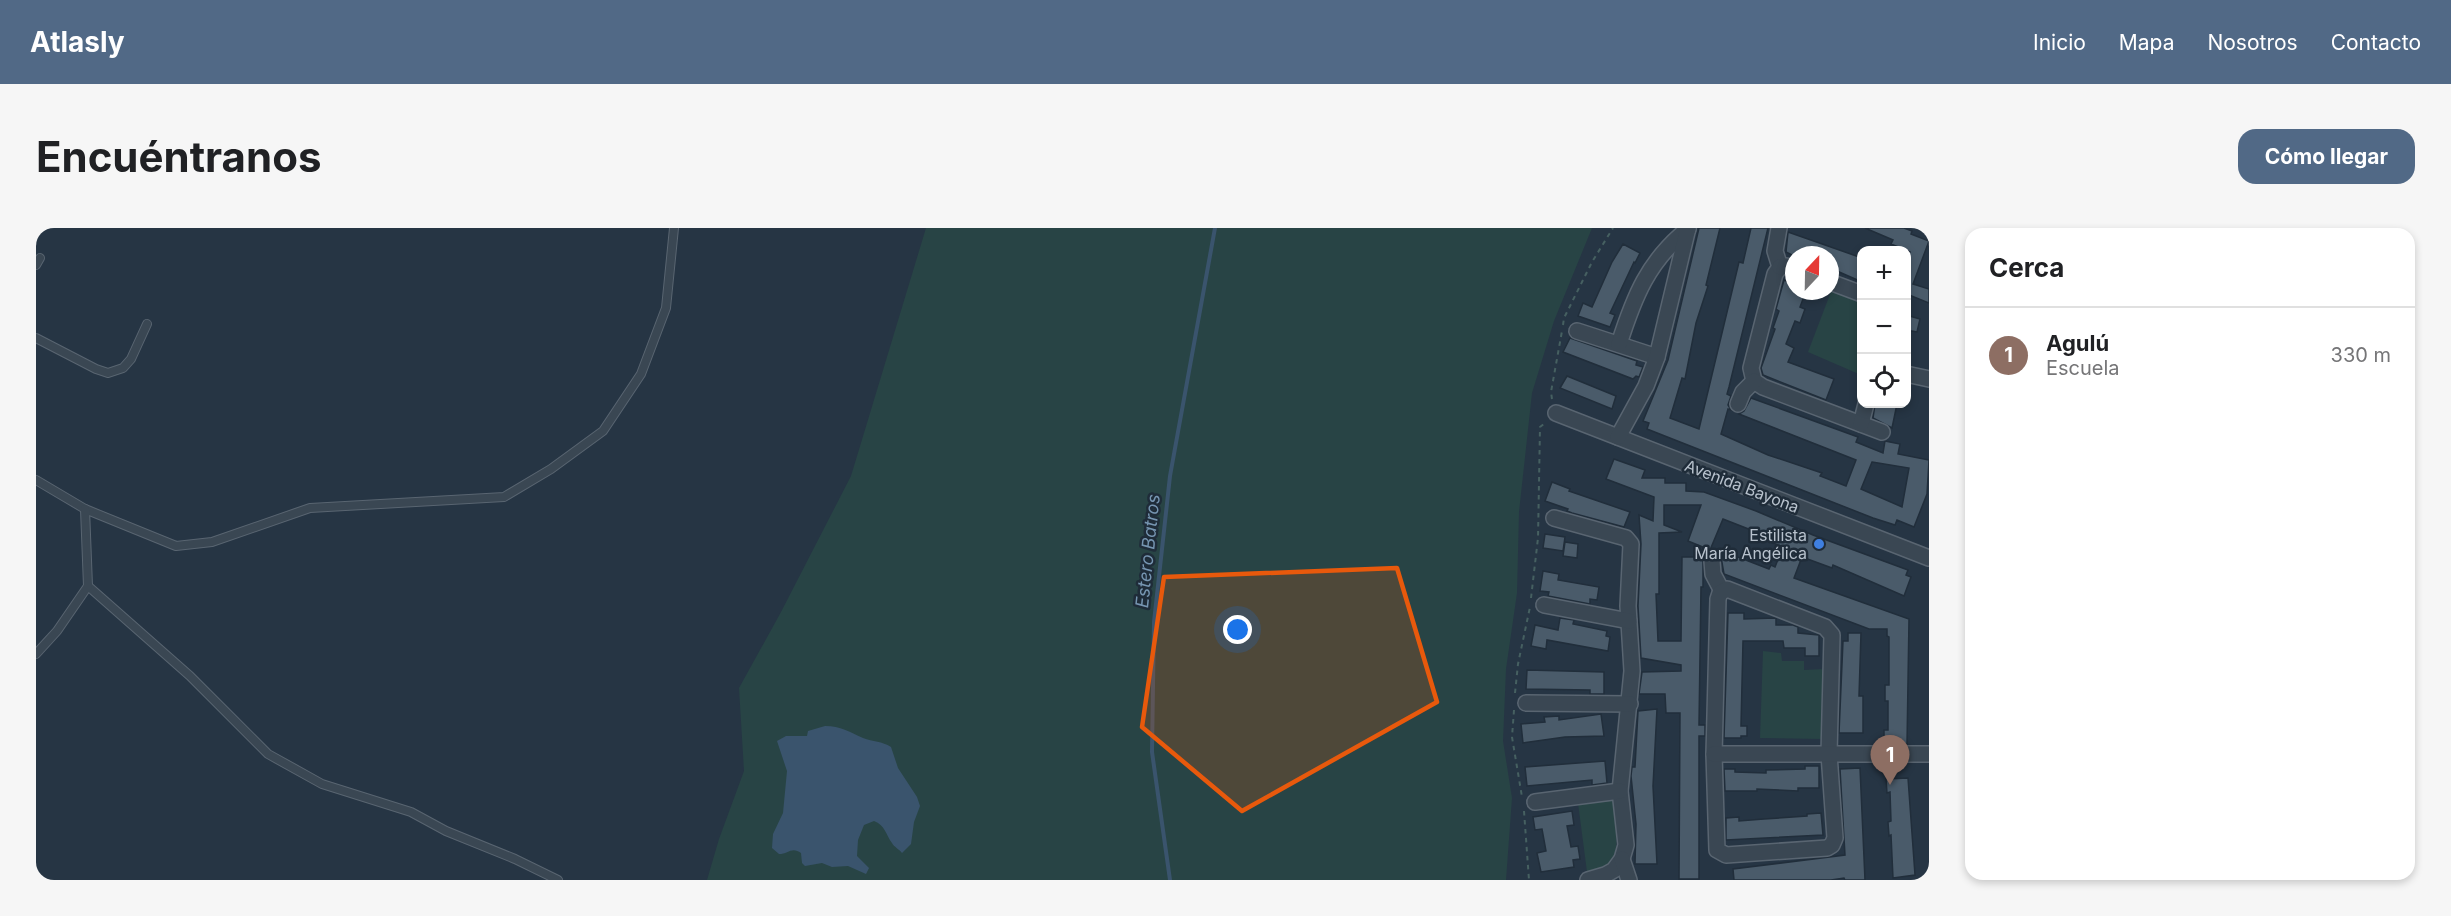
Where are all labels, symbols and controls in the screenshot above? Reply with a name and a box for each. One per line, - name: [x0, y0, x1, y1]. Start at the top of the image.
- text: Atlasly: [30, 25, 125, 59]
- text: Inicio: [2033, 30, 2086, 55]
- text: Mapa: [2119, 30, 2174, 55]
- text: Nosotros: [2207, 30, 2298, 55]
- text: Contacto: [2331, 30, 2421, 55]
- button: Cómo llegar: [2238, 129, 2415, 184]
- text: Encuéntranos: [36, 131, 321, 182]
- north arrow: [1785, 246, 1839, 300]
- map controls: [1857, 246, 1911, 408]
- button: +: [1857, 246, 1911, 300]
- text: Cerca: [1989, 252, 2064, 283]
- button: −: [1857, 300, 1911, 354]
- text: Agulú: [2046, 330, 2109, 356]
- text: 1: [2004, 343, 2013, 367]
- text: 330 m: [2331, 343, 2391, 367]
- button: locate: [1857, 354, 1911, 408]
- text: Escuela: [2046, 356, 2120, 380]
- street label: Avenida Bayona: [1682, 455, 1802, 517]
- water label: Estero Batros: [1131, 493, 1164, 609]
- place label: Estilista María Angélica: [1694, 525, 1807, 563]
- marker: Estilista María Angélica: [1812, 537, 1826, 551]
- your location: [1223, 615, 1252, 644]
- pin: 1: [1870, 736, 1910, 785]

